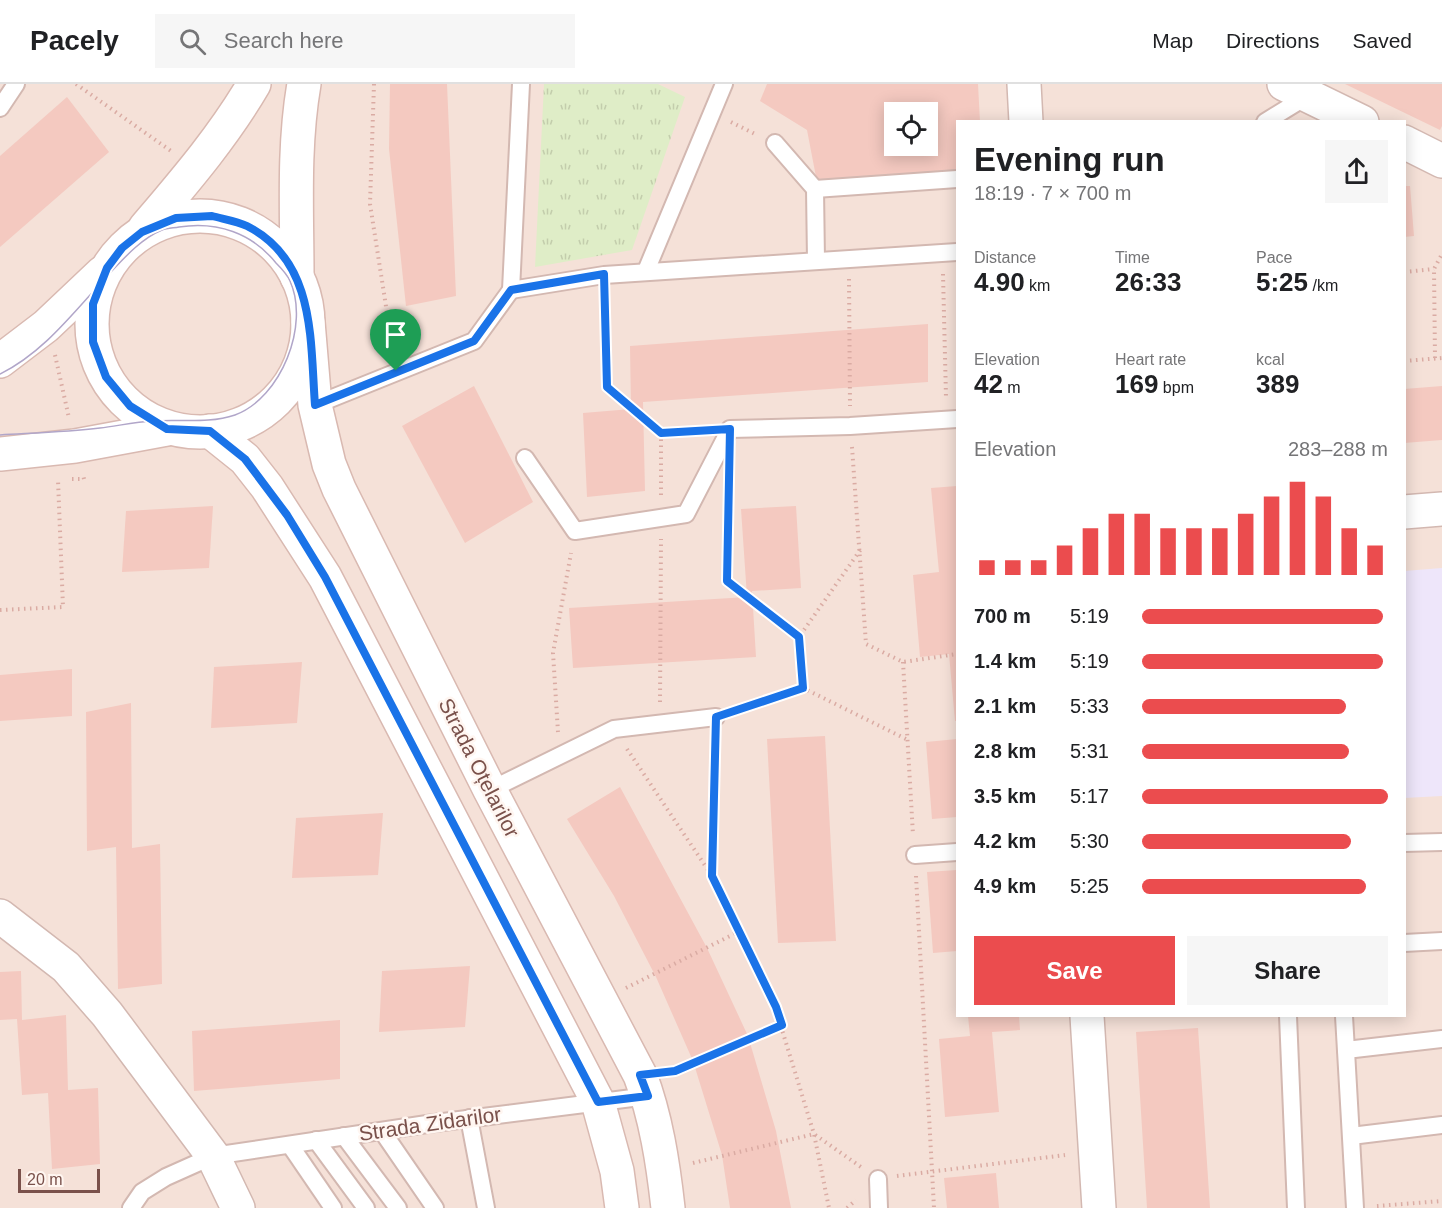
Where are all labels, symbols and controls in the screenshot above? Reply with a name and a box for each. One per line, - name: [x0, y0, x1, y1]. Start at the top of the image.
- search box: [155, 14, 575, 68]
- text: Pacely: [30, 25, 119, 56]
- icon: search: [176, 25, 209, 58]
- text: Search here: [224, 28, 344, 53]
- text: Map: [1152, 29, 1193, 52]
- text: Directions: [1226, 29, 1319, 52]
- text: Saved: [1352, 29, 1412, 52]
- map controls: [884, 102, 938, 156]
- button: locate: [884, 102, 938, 156]
- button: share: [1325, 140, 1388, 203]
- text: Evening run: [974, 141, 1165, 178]
- text: 18:19 · 7 × 700 m: [974, 182, 1131, 204]
- text: Distance: [974, 249, 1036, 266]
- text: Time: [1115, 249, 1150, 266]
- text: Pace: [1256, 249, 1292, 266]
- text: 4.90: [974, 267, 1025, 297]
- text: 26:33: [1115, 267, 1182, 297]
- text: 5:25: [1256, 267, 1308, 297]
- text: km: [1025, 277, 1050, 294]
- text: /km: [1308, 277, 1338, 294]
- pin: [370, 309, 421, 371]
- icon: arrive: [379, 318, 412, 351]
- text: Elevation: [974, 351, 1040, 368]
- text: Heart rate: [1115, 351, 1186, 368]
- text: kcal: [1256, 351, 1284, 368]
- text: 42: [974, 369, 1003, 399]
- text: 169: [1115, 369, 1158, 399]
- text: 389: [1256, 369, 1299, 399]
- text: m: [1003, 379, 1021, 396]
- text: bpm: [1158, 379, 1194, 396]
- text: Elevation: [974, 438, 1056, 460]
- text: 283–288 m: [1288, 438, 1388, 460]
- text: 700 m: [974, 605, 1031, 627]
- text: 5:19: [1070, 605, 1109, 627]
- text: 1.4 km: [974, 650, 1036, 672]
- text: 5:19: [1070, 650, 1109, 672]
- street label: Strada Oțelarilor: [434, 694, 524, 841]
- text: 2.1 km: [974, 695, 1036, 717]
- text: 5:33: [1070, 695, 1109, 717]
- text: 2.8 km: [974, 740, 1036, 762]
- text: 5:31: [1070, 740, 1109, 762]
- text: 3.5 km: [974, 785, 1036, 807]
- text: 5:17: [1070, 785, 1109, 807]
- text: 4.2 km: [974, 830, 1036, 852]
- text: 5:30: [1070, 830, 1109, 852]
- text: 4.9 km: [974, 875, 1036, 897]
- text: 5:25: [1070, 875, 1109, 897]
- button: Save: [974, 936, 1175, 1005]
- button: Share: [1187, 936, 1388, 1005]
- street label: Strada Zidarilor: [357, 1102, 503, 1145]
- scale bar: [18, 1166, 100, 1194]
- text: 20 m: [27, 1171, 63, 1188]

